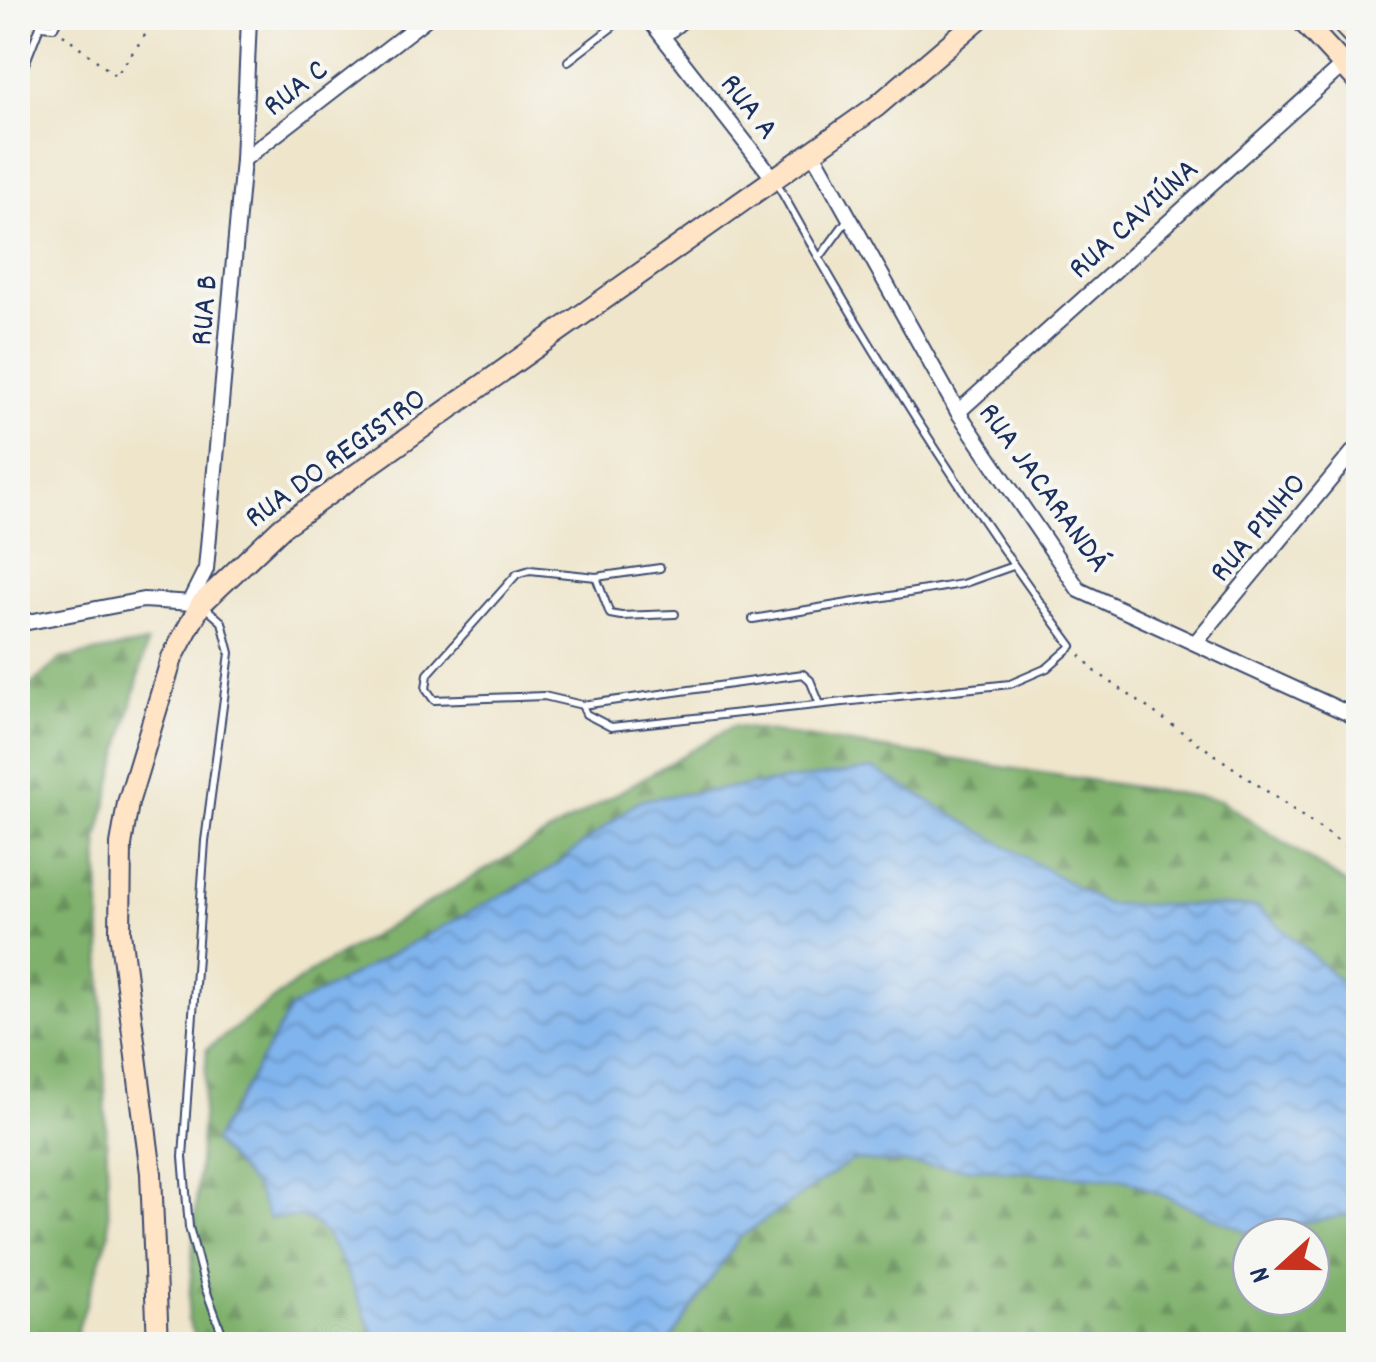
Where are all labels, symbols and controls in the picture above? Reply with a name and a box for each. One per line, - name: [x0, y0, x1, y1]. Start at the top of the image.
- street label: RUA C: [255, 50, 339, 130]
- street label: RUA A: [706, 65, 788, 151]
- street label: RUA CAVIÚNA: [1060, 149, 1211, 292]
- street label: RUA B: [181, 273, 233, 348]
- street label: RUA DO REGISTRO: [236, 378, 437, 542]
- street label: RUA JACARANDÁ: [965, 394, 1119, 583]
- street label: RUA PINHO: [1200, 464, 1319, 594]
- north arrow: [1231, 1217, 1331, 1317]
- text: N: [1241, 1261, 1283, 1288]

